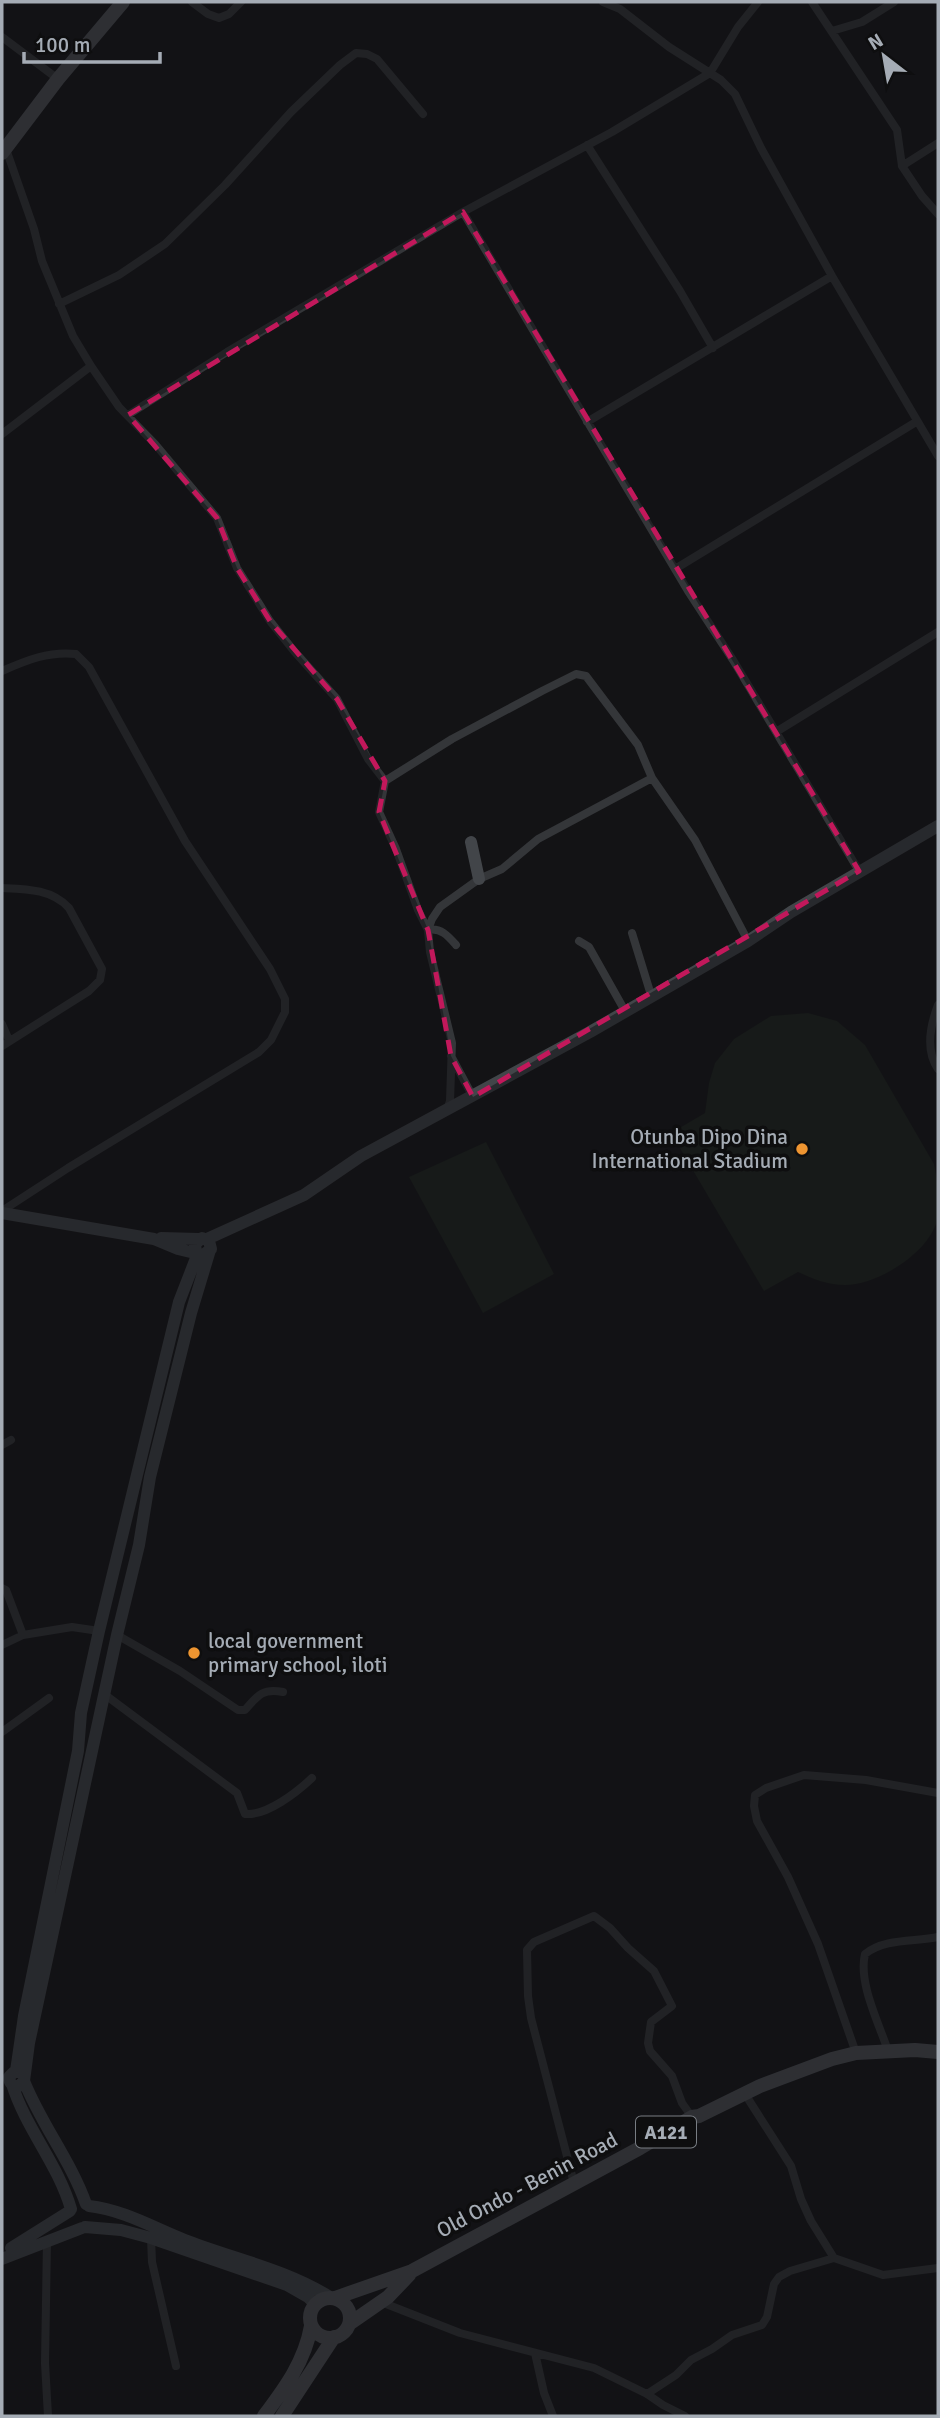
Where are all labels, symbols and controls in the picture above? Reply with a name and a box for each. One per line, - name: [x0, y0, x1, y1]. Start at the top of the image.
- scale bar: [24, 21, 161, 65]
- north arrow: [849, 21, 919, 91]
- text: N: [864, 29, 888, 56]
- text: 100 m: [35, 32, 90, 58]
- place label: Otunba Dipo Dina International Stadium: [592, 1124, 788, 1174]
- marker: Otunba Dipo Dina International Stadium: [794, 1141, 810, 1157]
- place label: local government primary school, iloti: [208, 1628, 387, 1678]
- marker: local government primary school, iloti: [186, 1645, 202, 1661]
- road number: A121: [636, 2116, 696, 2148]
- street label: Old Ondo - Benin Road: [432, 2126, 622, 2244]

